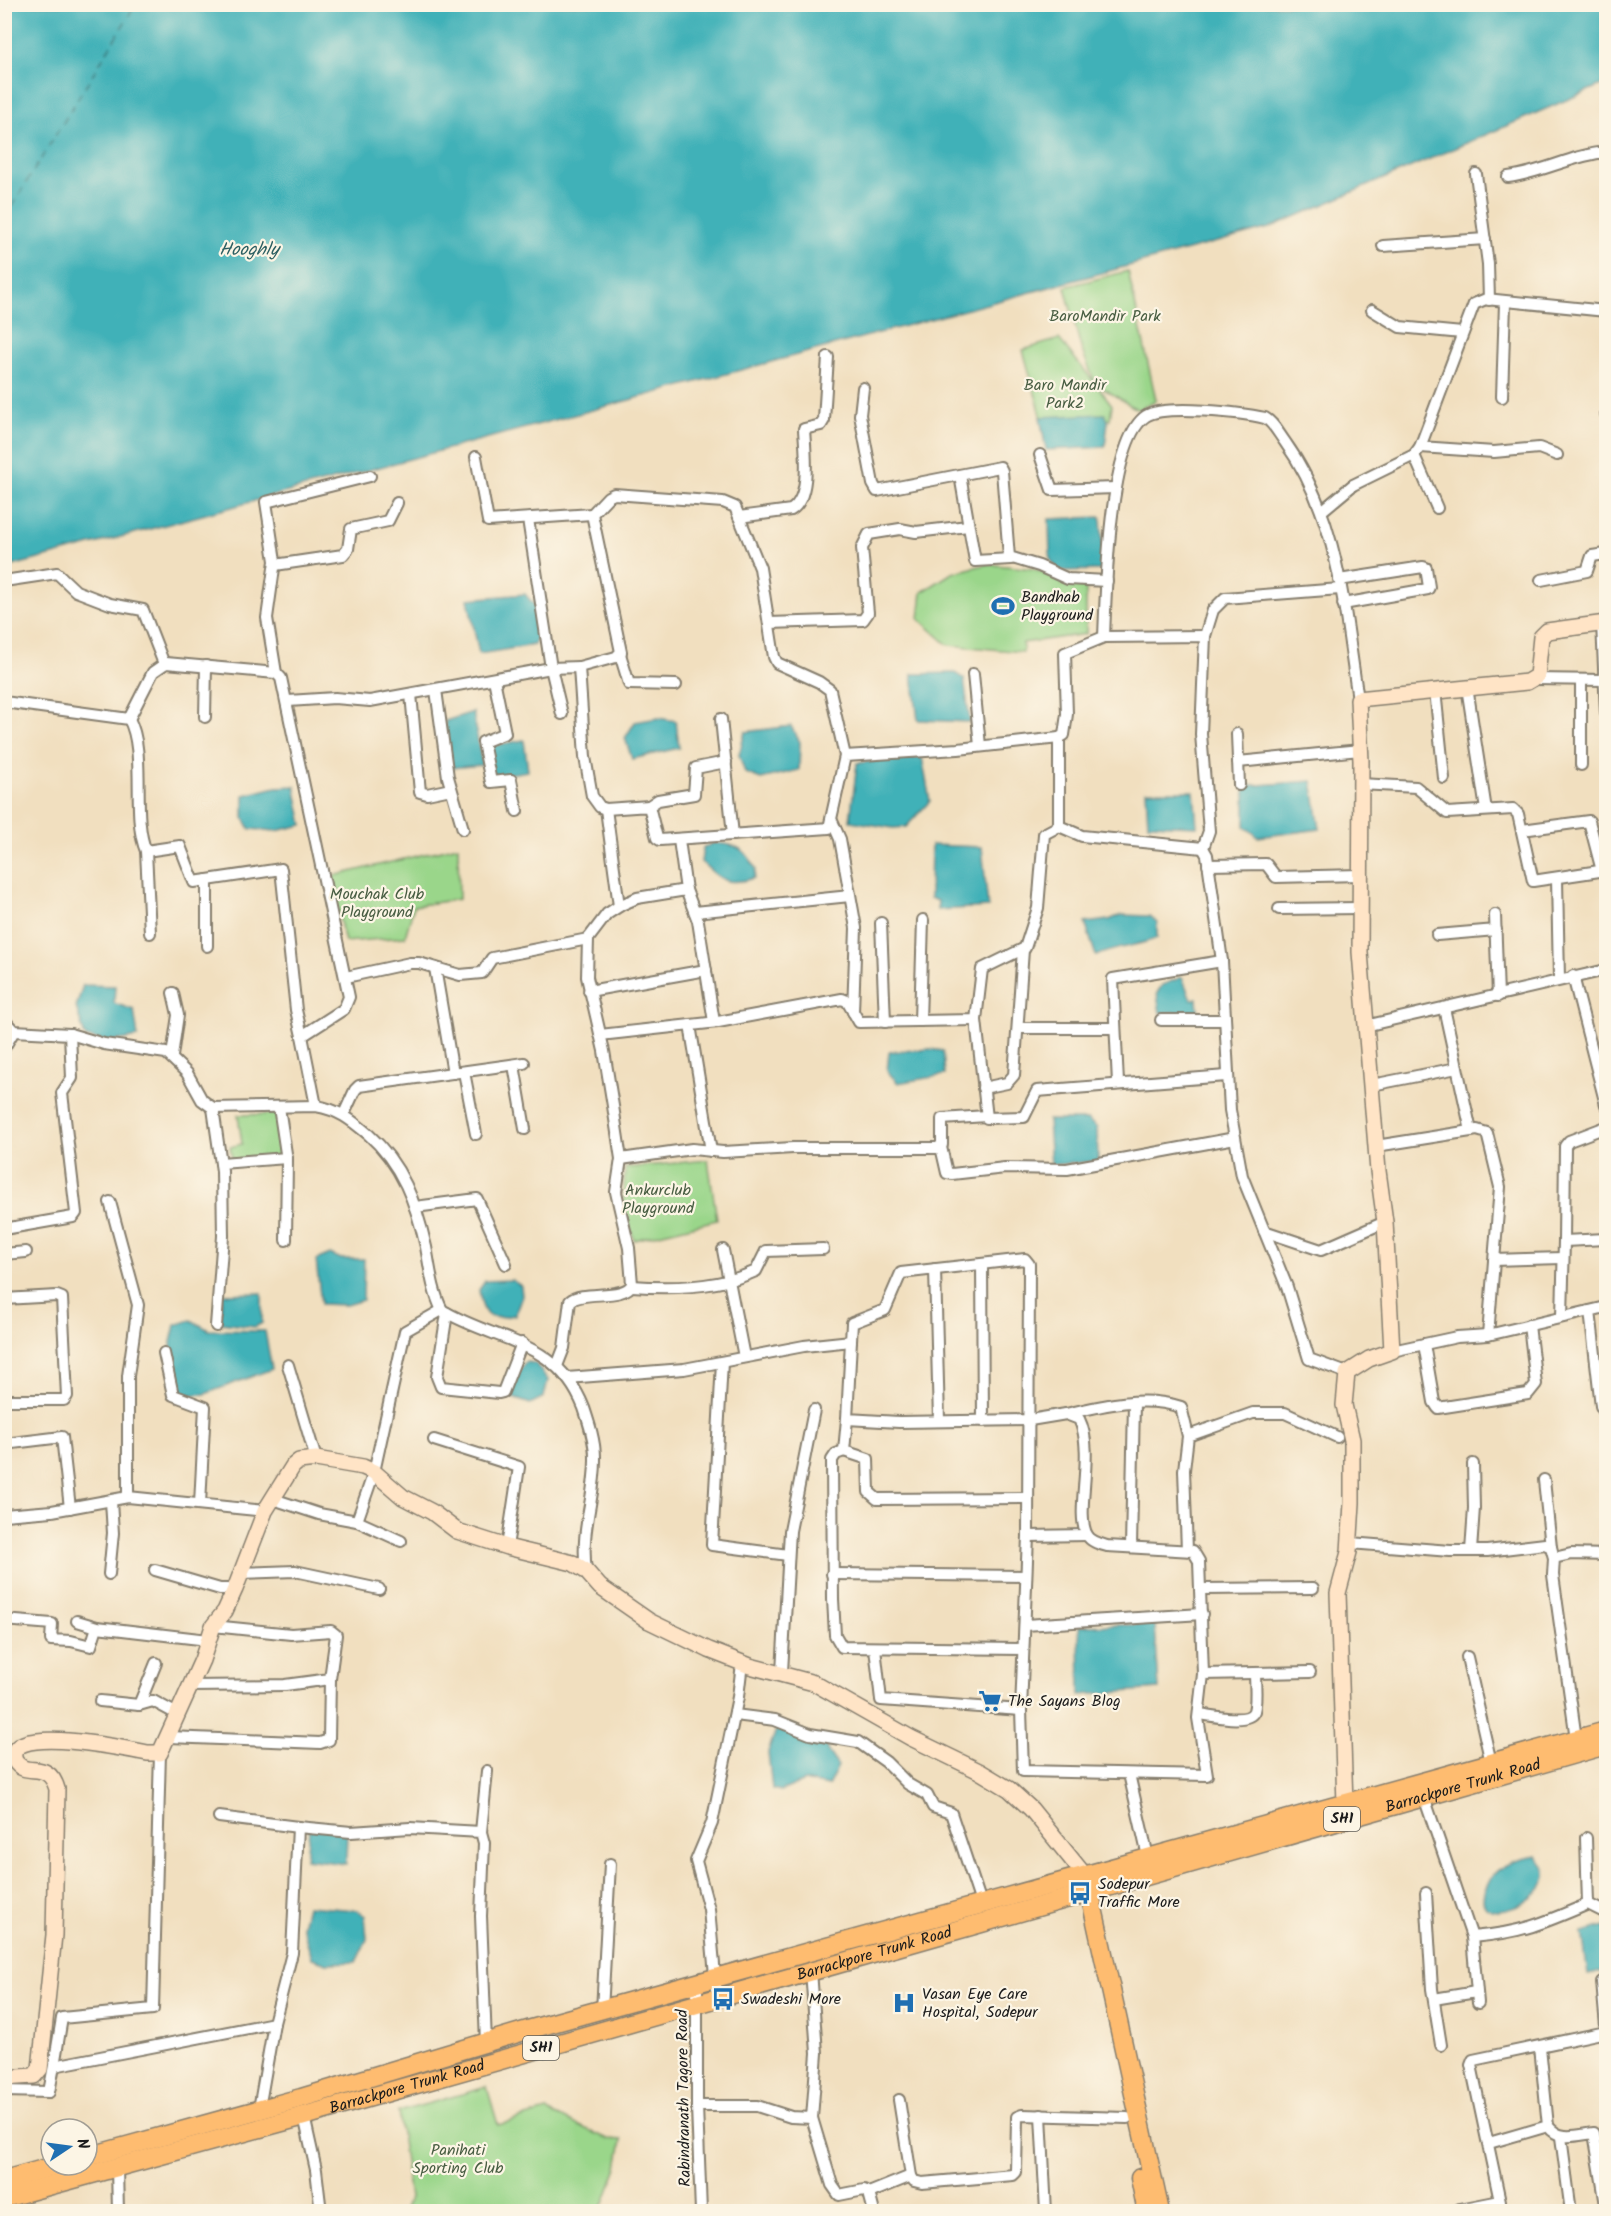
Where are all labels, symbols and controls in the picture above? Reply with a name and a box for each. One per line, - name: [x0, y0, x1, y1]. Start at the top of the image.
- water label: Hooghly: [219, 236, 281, 265]
- park label: BaroMandir Park: [1049, 304, 1161, 329]
- park label: Baro Mandir Park2: [1024, 373, 1108, 416]
- place label: Bandhab Playground: [1021, 585, 1094, 628]
- sports icon: Bandhab Playground: [990, 593, 1016, 619]
- park label: Mouchak Club Playground: [330, 882, 425, 925]
- park label: Ankurclub Playground: [622, 1178, 695, 1221]
- supermarket icon: The Sayans Blog: [977, 1688, 1003, 1714]
- place label: The Sayans Blog: [1008, 1689, 1120, 1714]
- street label: Barrackpore Trunk Road: [1382, 1752, 1544, 1820]
- road number: SH1: [1324, 1807, 1360, 1831]
- place label: Sodepur Traffic More: [1098, 1872, 1180, 1915]
- bus stop icon: Sodepur Traffic More: [1067, 1880, 1093, 1906]
- street label: Barrackpore Trunk Road: [794, 1919, 956, 1988]
- place label: Vasan Eye Care Hospital, Sodepur: [922, 1982, 1039, 2025]
- bus stop icon: Swadeshi More: [710, 1986, 736, 2012]
- place label: Swadeshi More: [741, 1987, 841, 2012]
- hospital icon: Vasan Eye Care Hospital, Sodepur: [891, 1990, 917, 2016]
- street label: Rabindranath Tagore Road: [670, 2008, 698, 2187]
- road number: SH1: [523, 2036, 559, 2060]
- street label: Barrackpore Trunk Road: [326, 2052, 488, 2121]
- north arrow: [39, 2117, 99, 2177]
- text: N: [69, 2136, 95, 2152]
- park label: Panihati Sporting Club: [413, 2138, 504, 2181]

